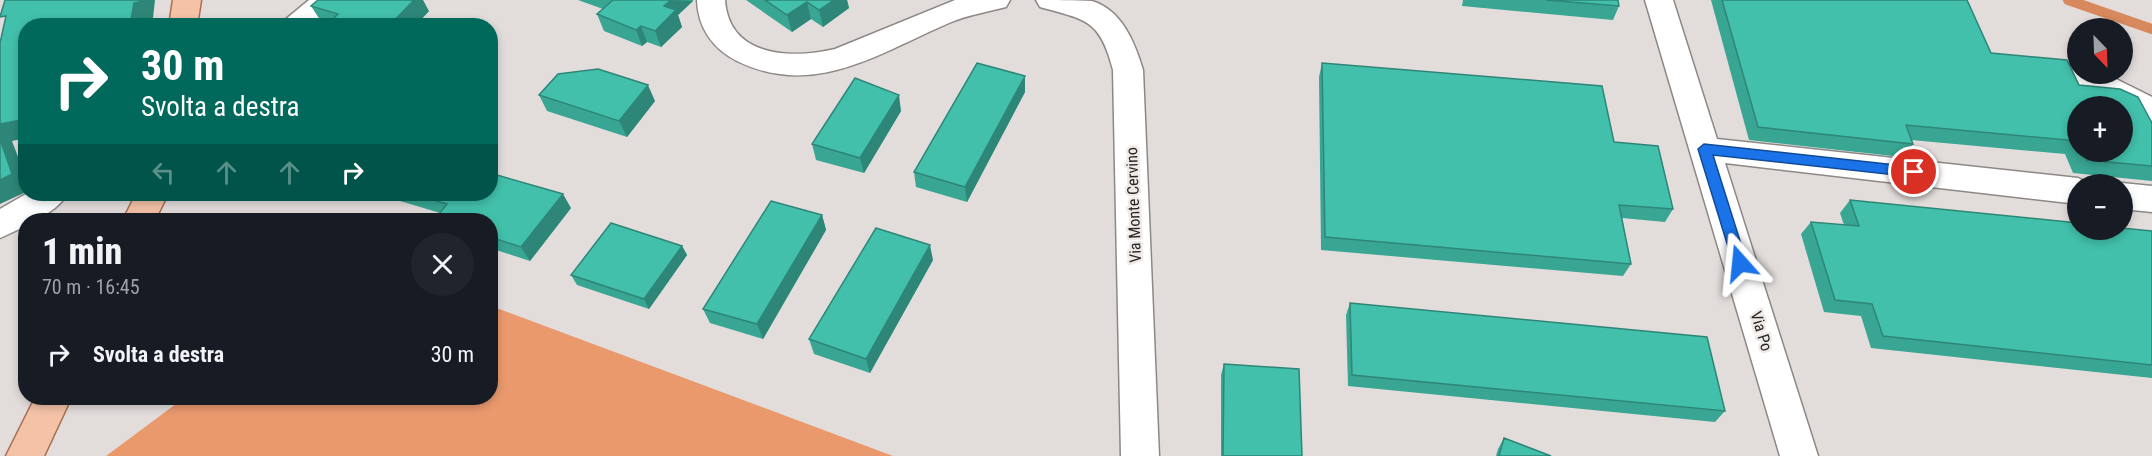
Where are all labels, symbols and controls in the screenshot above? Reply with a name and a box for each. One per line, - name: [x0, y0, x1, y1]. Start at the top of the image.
- north arrow: [2067, 18, 2133, 84]
- map controls: [2067, 18, 2133, 240]
- text: 30 m: [141, 41, 224, 90]
- icon: right: [42, 42, 120, 120]
- text: Svolta a destra: [141, 91, 299, 123]
- button: +: [2067, 96, 2133, 162]
- pin: [1888, 146, 1939, 197]
- street label: Via Monte Cervino: [1122, 147, 1145, 263]
- icon: arrive: [1897, 155, 1930, 188]
- icon: left: [147, 156, 180, 189]
- icon: ahead: [210, 156, 243, 189]
- icon: ahead: [273, 156, 306, 189]
- icon: right: [336, 156, 369, 189]
- button: −: [2067, 174, 2133, 240]
- text: 1 min: [42, 231, 122, 273]
- position arrow: [1708, 231, 1772, 295]
- button: close: [411, 233, 474, 296]
- text: 70 m · 16:45: [42, 275, 140, 299]
- street label: Via Po: [1746, 309, 1777, 353]
- icon: right: [42, 338, 75, 371]
- text: Svolta a destra: [93, 342, 224, 367]
- text: 30 m: [431, 342, 474, 367]

